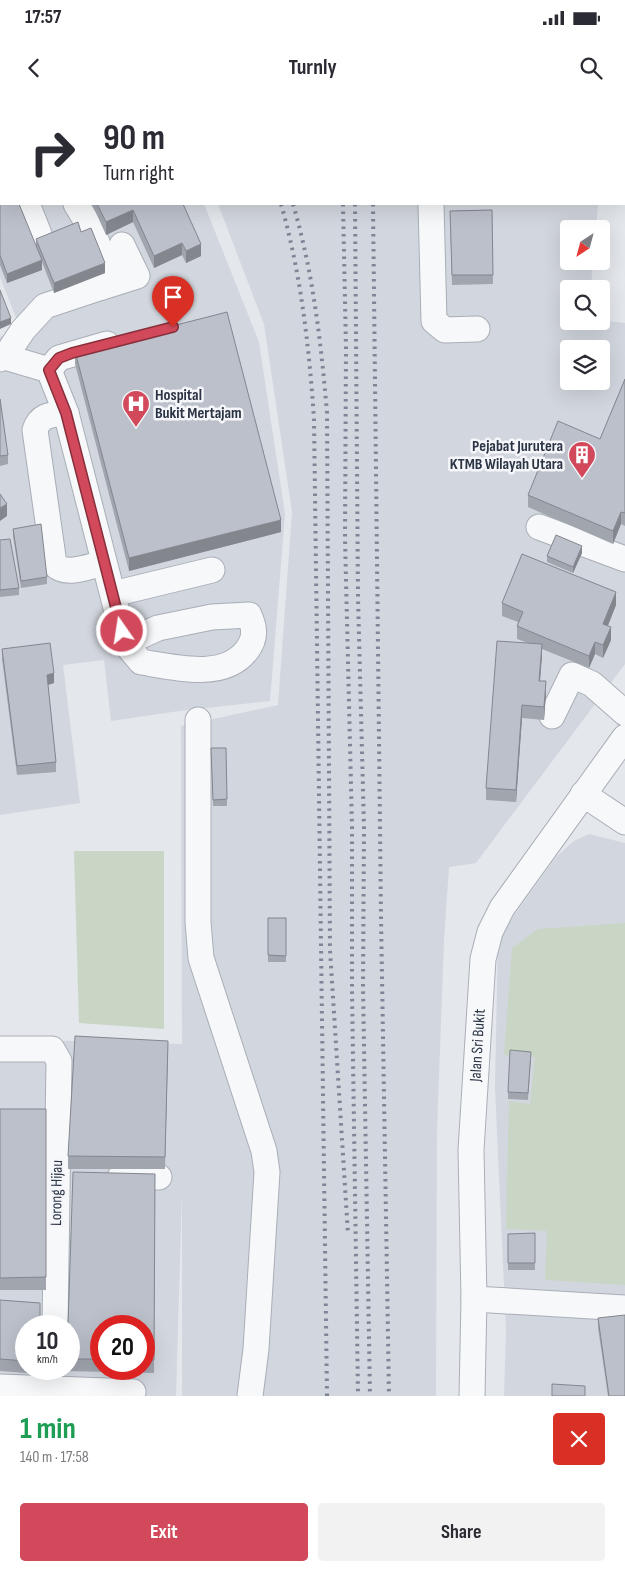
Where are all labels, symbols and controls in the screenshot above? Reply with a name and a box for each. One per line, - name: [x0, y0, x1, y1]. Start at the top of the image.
- text: 17:57: [25, 6, 61, 29]
- icon: back: [20, 54, 48, 82]
- text: Turnly: [288, 54, 337, 81]
- icon: search: [577, 54, 605, 82]
- text: 90 m: [103, 117, 165, 160]
- icon: right: [20, 120, 85, 185]
- text: Turn right: [103, 160, 174, 187]
- north arrow: [560, 220, 610, 270]
- map controls: [560, 220, 610, 390]
- pin: [152, 276, 194, 327]
- button: search: [560, 280, 610, 330]
- icon: arrive: [159, 283, 187, 311]
- button: layers: [560, 340, 610, 390]
- place label: Hospital Bukit Mertajam: [155, 386, 242, 423]
- hospital icon: Hospital Bukit Mertajam: [121, 389, 151, 428]
- place label: Pejabat Jurutera KTMB Wilayah Utara: [450, 437, 563, 474]
- building icon: Pejabat Jurutera KTMB Wilayah Utara: [567, 440, 597, 479]
- position arrow: [95, 604, 147, 656]
- street label: Jalan Sri Bukit: [466, 1008, 489, 1083]
- street label: Lorong Hijau: [47, 1160, 67, 1226]
- speed limit sign: 20: [90, 1315, 155, 1380]
- text: 10: [37, 1326, 58, 1357]
- text: km/h: [37, 1352, 58, 1367]
- text: 1 min: [20, 1411, 76, 1447]
- button: close: [553, 1413, 605, 1465]
- text: 140 m · 17:58: [20, 1448, 89, 1467]
- button: Exit: [20, 1503, 308, 1561]
- button: Share: [318, 1503, 605, 1561]

